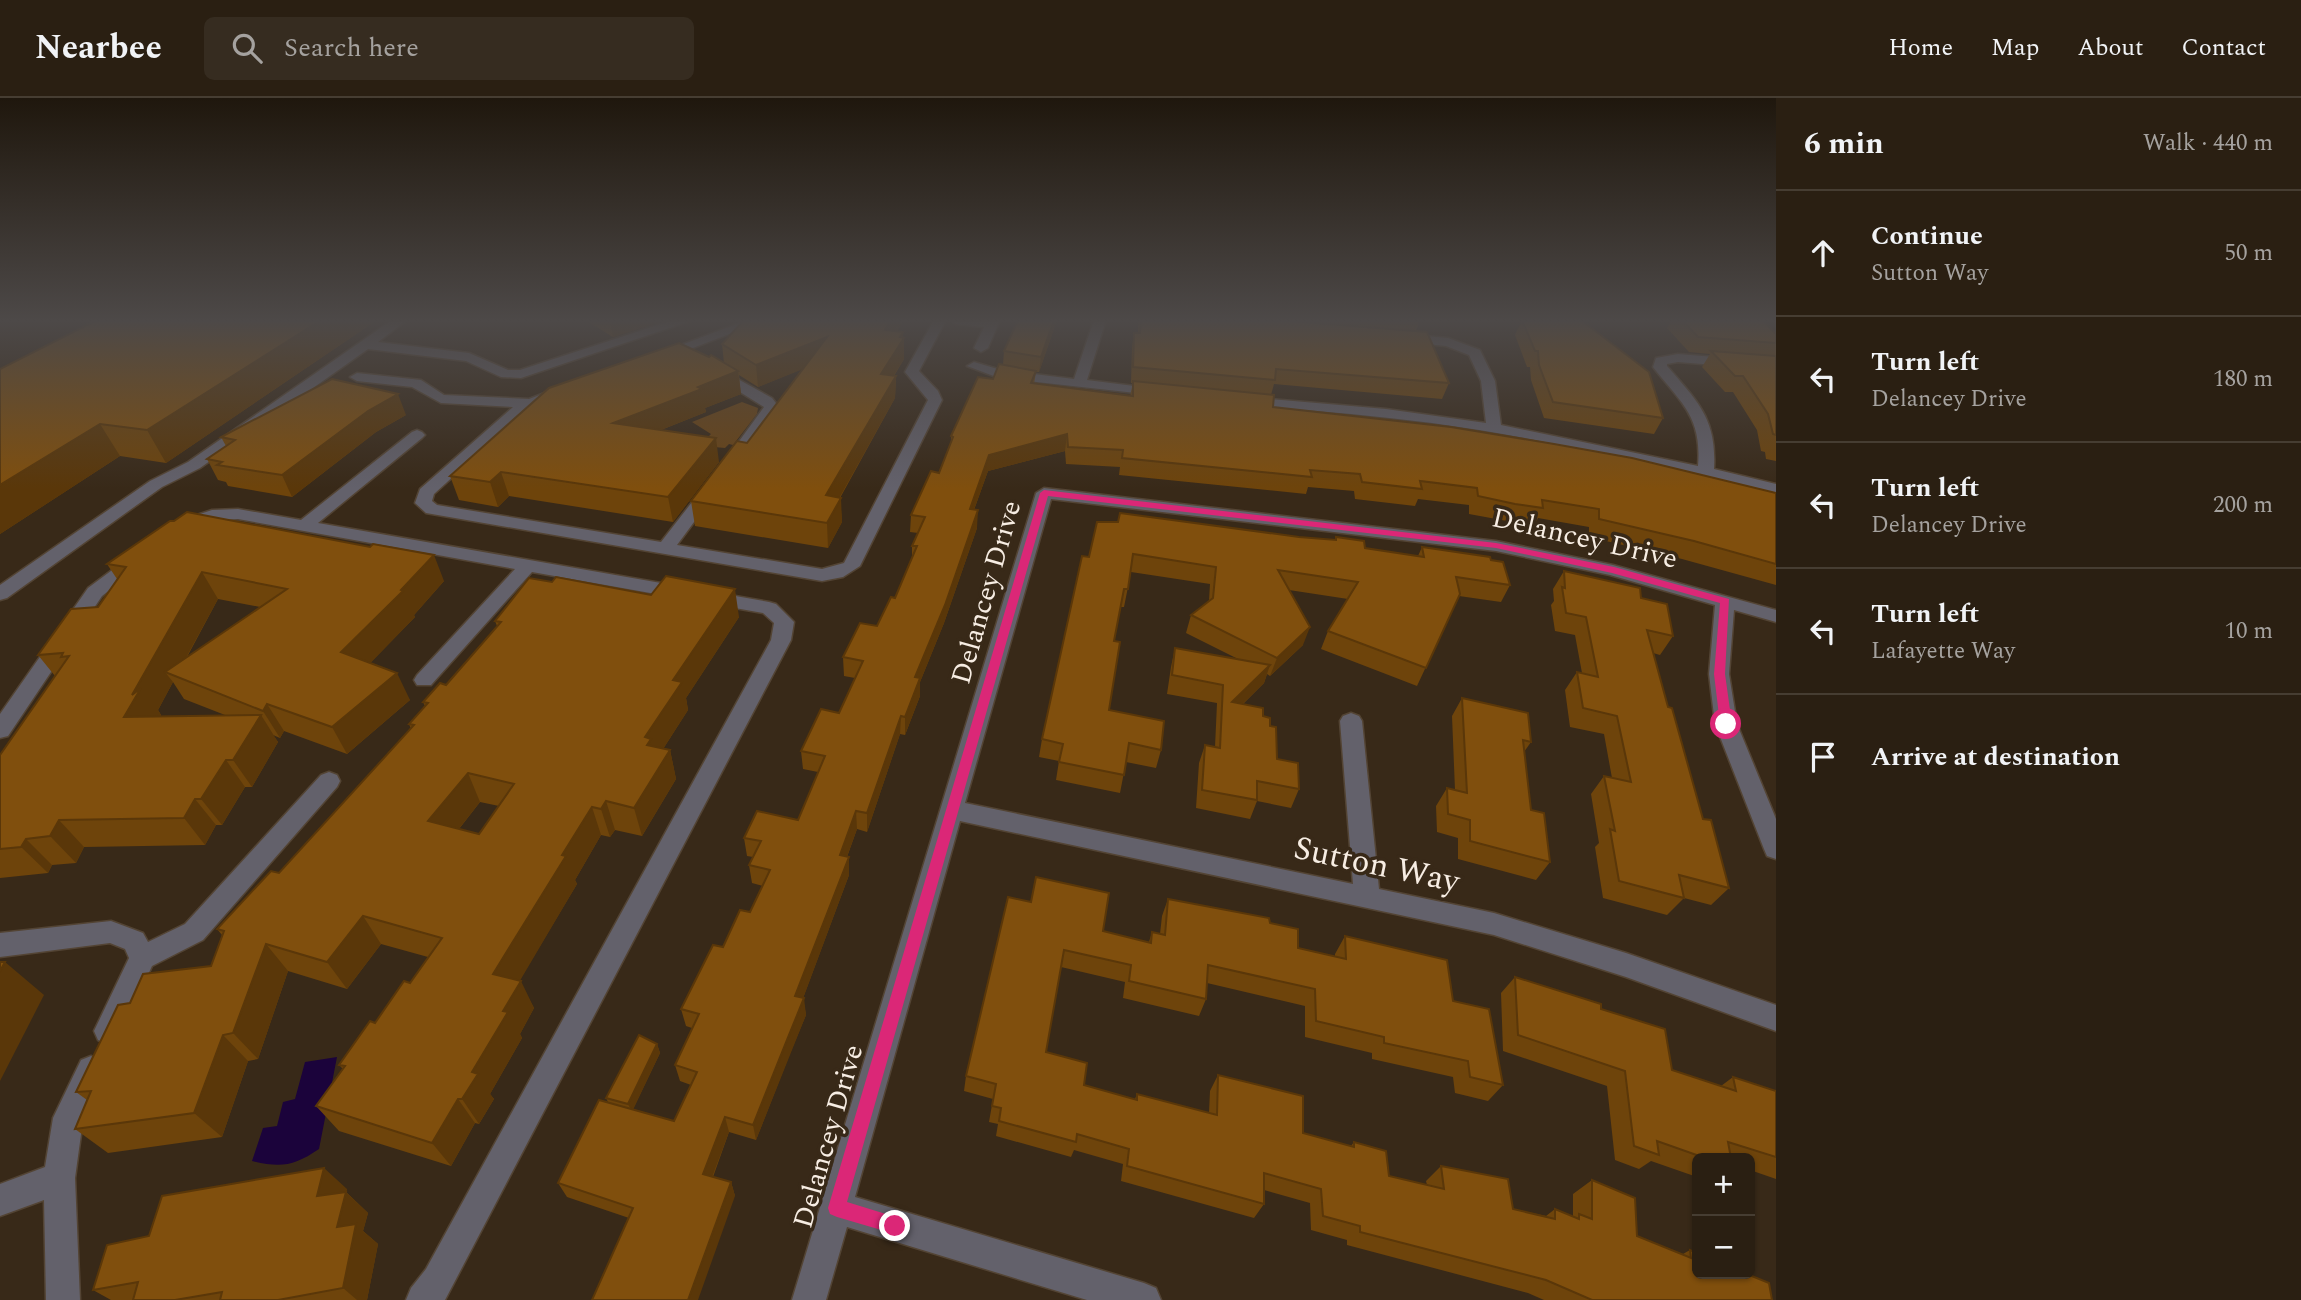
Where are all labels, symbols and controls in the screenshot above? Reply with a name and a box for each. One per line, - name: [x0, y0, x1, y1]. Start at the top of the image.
- search box: [204, 17, 694, 80]
- text: Nearbee: [35, 23, 162, 73]
- text: Search here: [284, 28, 419, 68]
- icon: search: [228, 29, 266, 67]
- text: Home: [1888, 30, 1953, 66]
- text: Map: [1991, 30, 2039, 66]
- text: About: [2077, 30, 2143, 66]
- text: Contact: [2181, 30, 2266, 66]
- text: 6 min: [1804, 121, 1884, 167]
- text: Walk · 440 m: [2143, 126, 2273, 161]
- text: Continue: [1871, 216, 1983, 256]
- icon: ahead: [1804, 234, 1842, 272]
- text: 50 m: [2224, 236, 2273, 271]
- text: Sutton Way: [1871, 256, 1988, 291]
- text: Turn left: [1871, 342, 1979, 382]
- icon: left: [1804, 360, 1842, 398]
- text: 180 m: [2213, 362, 2273, 397]
- text: Delancey Drive: [1871, 382, 2027, 417]
- text: Turn left: [1871, 468, 1979, 508]
- icon: left: [1804, 486, 1842, 524]
- text: 200 m: [2213, 488, 2273, 523]
- street label: Delancey Drive: [940, 495, 1033, 689]
- street label: Delancey Drive: [1488, 496, 1682, 581]
- text: Delancey Drive: [1871, 508, 2027, 543]
- text: Turn left: [1871, 594, 1979, 634]
- icon: left: [1804, 612, 1842, 650]
- text: 10 m: [2224, 614, 2273, 649]
- text: Lafayette Way: [1871, 634, 2015, 669]
- route start: [1710, 708, 1741, 739]
- text: Arrive at destination: [1871, 737, 2120, 777]
- icon: arrive: [1804, 738, 1842, 776]
- street label: Sutton Way: [1289, 823, 1465, 907]
- street label: Delancey Drive: [782, 1039, 875, 1233]
- map controls: [1692, 1153, 1755, 1279]
- button: +: [1692, 1153, 1755, 1216]
- route end: [879, 1210, 910, 1241]
- button: −: [1692, 1216, 1755, 1279]

